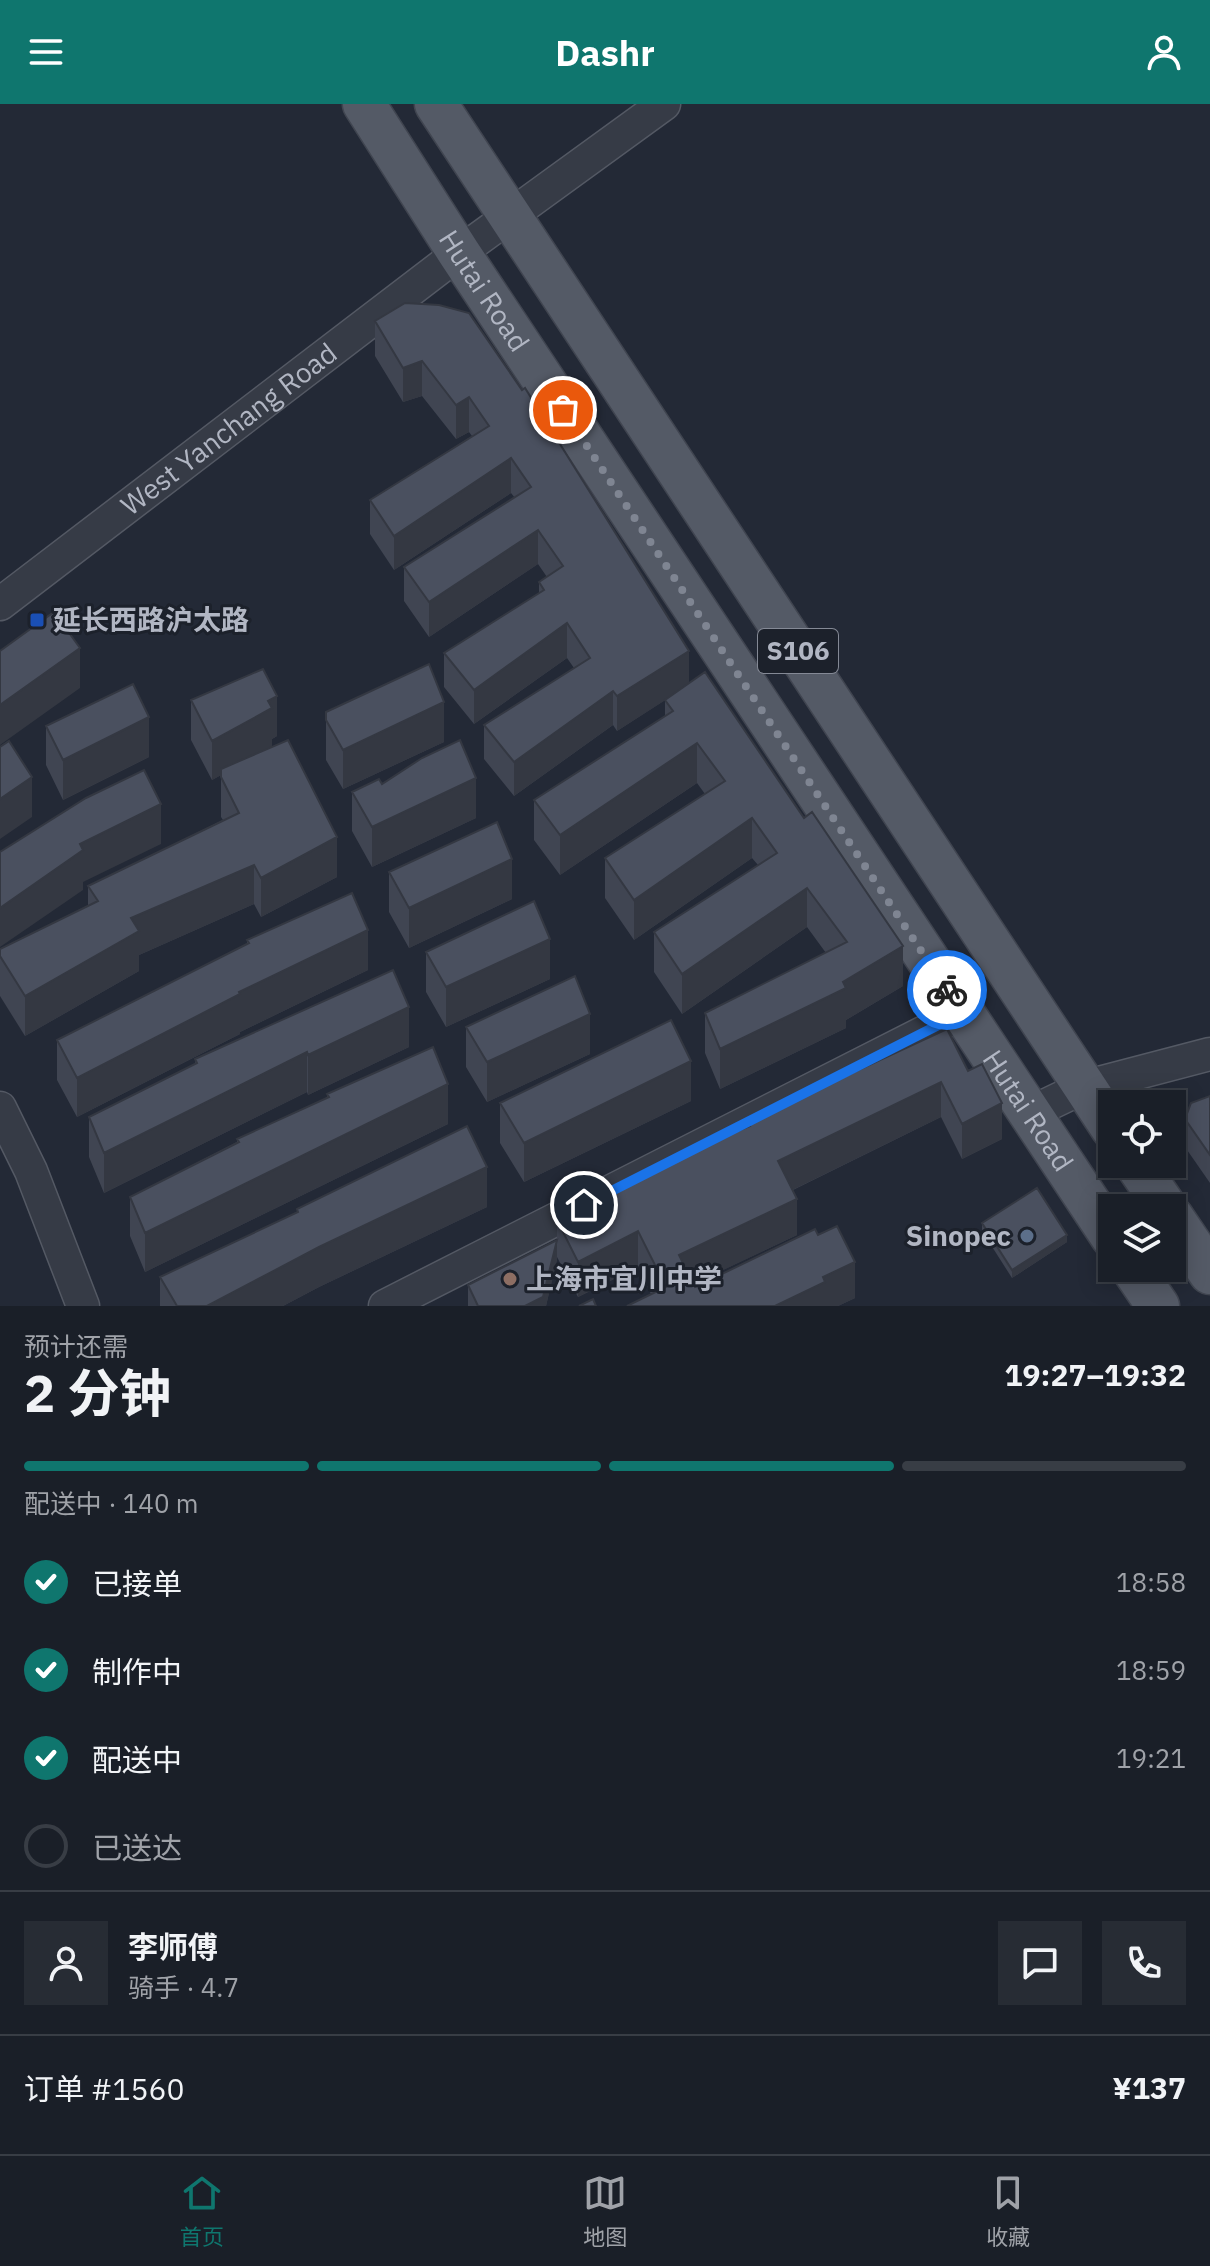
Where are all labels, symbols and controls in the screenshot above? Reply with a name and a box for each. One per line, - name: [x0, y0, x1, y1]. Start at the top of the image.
- text: Dashr: [555, 29, 655, 76]
- icon: menu: [24, 30, 68, 74]
- icon: person: [1142, 30, 1186, 74]
- street label: Hutai Road: [431, 223, 538, 358]
- street label: West Yanchang Road: [113, 334, 344, 523]
- pin: [529, 376, 597, 444]
- icon: bag: [541, 388, 585, 432]
- place label: 延长西路沪太路: [53, 601, 249, 638]
- marker: 延长西路沪太路: [28, 611, 46, 629]
- road number: S106: [758, 629, 838, 673]
- courier: [907, 950, 987, 1030]
- icon: bike: [925, 968, 969, 1012]
- street label: Hutai Road: [975, 1042, 1082, 1178]
- map controls: [1098, 1090, 1186, 1282]
- button: locate: [1098, 1090, 1186, 1178]
- pin: [550, 1171, 618, 1239]
- icon: home: [562, 1183, 606, 1227]
- button: layers: [1098, 1194, 1186, 1282]
- place label: Sinopec: [906, 1217, 1011, 1254]
- marker: Sinopec: [1018, 1227, 1036, 1245]
- place label: 上海市宜川中学: [526, 1260, 722, 1297]
- marker: 上海市宜川中学: [501, 1270, 519, 1288]
- text: 预计还需: [24, 1329, 128, 1363]
- text: 19:27–19:32: [1005, 1355, 1186, 1394]
- text: 2 分钟: [24, 1359, 171, 1426]
- text: 配送中 · 140 m: [24, 1486, 198, 1520]
- icon: check: [24, 1560, 68, 1604]
- text: 已接单: [92, 1564, 182, 1603]
- text: 18:58: [1116, 1565, 1186, 1599]
- icon: check: [24, 1648, 68, 1692]
- text: 制作中: [92, 1652, 182, 1691]
- text: 18:59: [1116, 1653, 1186, 1687]
- icon: check: [24, 1736, 68, 1780]
- text: 配送中: [92, 1740, 182, 1779]
- text: 19:21: [1116, 1741, 1186, 1775]
- text: 已送达: [92, 1828, 182, 1867]
- button: person: [24, 1921, 108, 2005]
- button: chat: [998, 1921, 1082, 2005]
- button: phone: [1102, 1921, 1186, 2005]
- text: 李师傅: [128, 1927, 218, 1966]
- text: 骑手 · 4.7: [128, 1970, 239, 2004]
- text: ¥137: [1113, 2068, 1186, 2107]
- text: 订单 #1560: [24, 2069, 184, 2108]
- tab: 首页: [180, 2171, 224, 2251]
- tab: 地图: [583, 2171, 627, 2251]
- tab: 收藏: [986, 2171, 1030, 2251]

